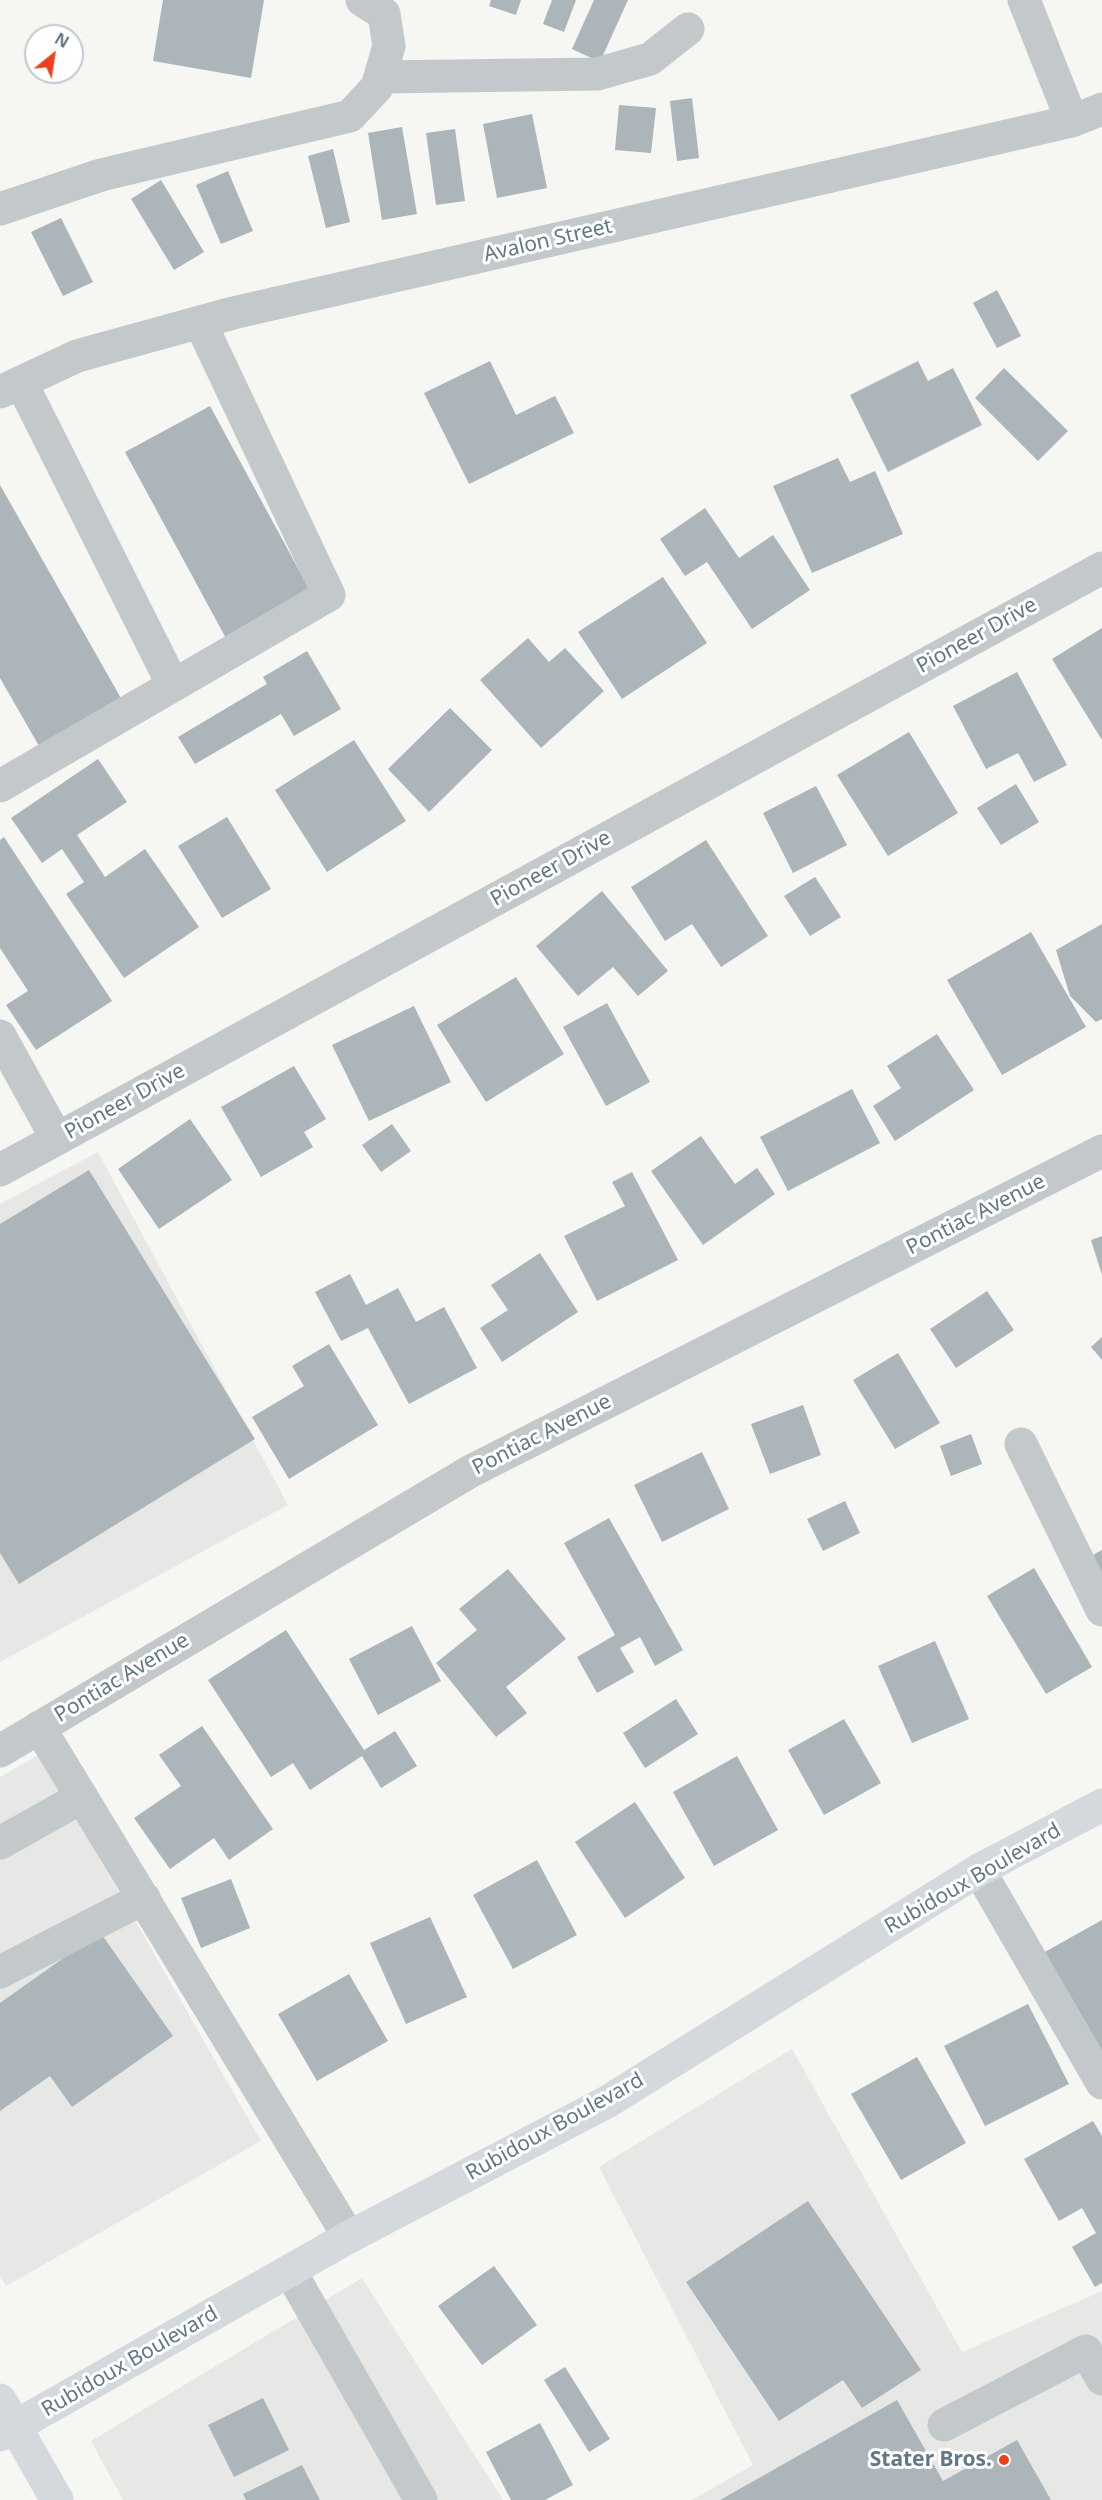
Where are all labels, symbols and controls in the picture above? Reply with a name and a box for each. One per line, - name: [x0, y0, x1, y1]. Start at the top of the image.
- north arrow: [24, 24, 84, 84]
- text: N: [51, 27, 73, 53]
- street label: Avalon Street: [481, 214, 615, 268]
- street label: Pioneer Drive: [912, 593, 1042, 679]
- street label: Pioneer Drive: [486, 826, 616, 912]
- street label: Pioneer Drive: [60, 1059, 190, 1145]
- street label: Pontiac Avenue: [902, 1169, 1050, 1261]
- street label: Pontiac Avenue: [468, 1389, 616, 1481]
- street label: Pontiac Avenue: [50, 1628, 194, 1728]
- street label: Rubidoux Boulevard: [880, 1818, 1066, 1940]
- street label: Rubidoux Boulevard: [462, 2068, 648, 2186]
- street label: Rubidoux Boulevard: [37, 2301, 223, 2423]
- place label: Stater Bros.: [870, 2447, 992, 2473]
- marker: Stater Bros.: [997, 2453, 1011, 2467]

